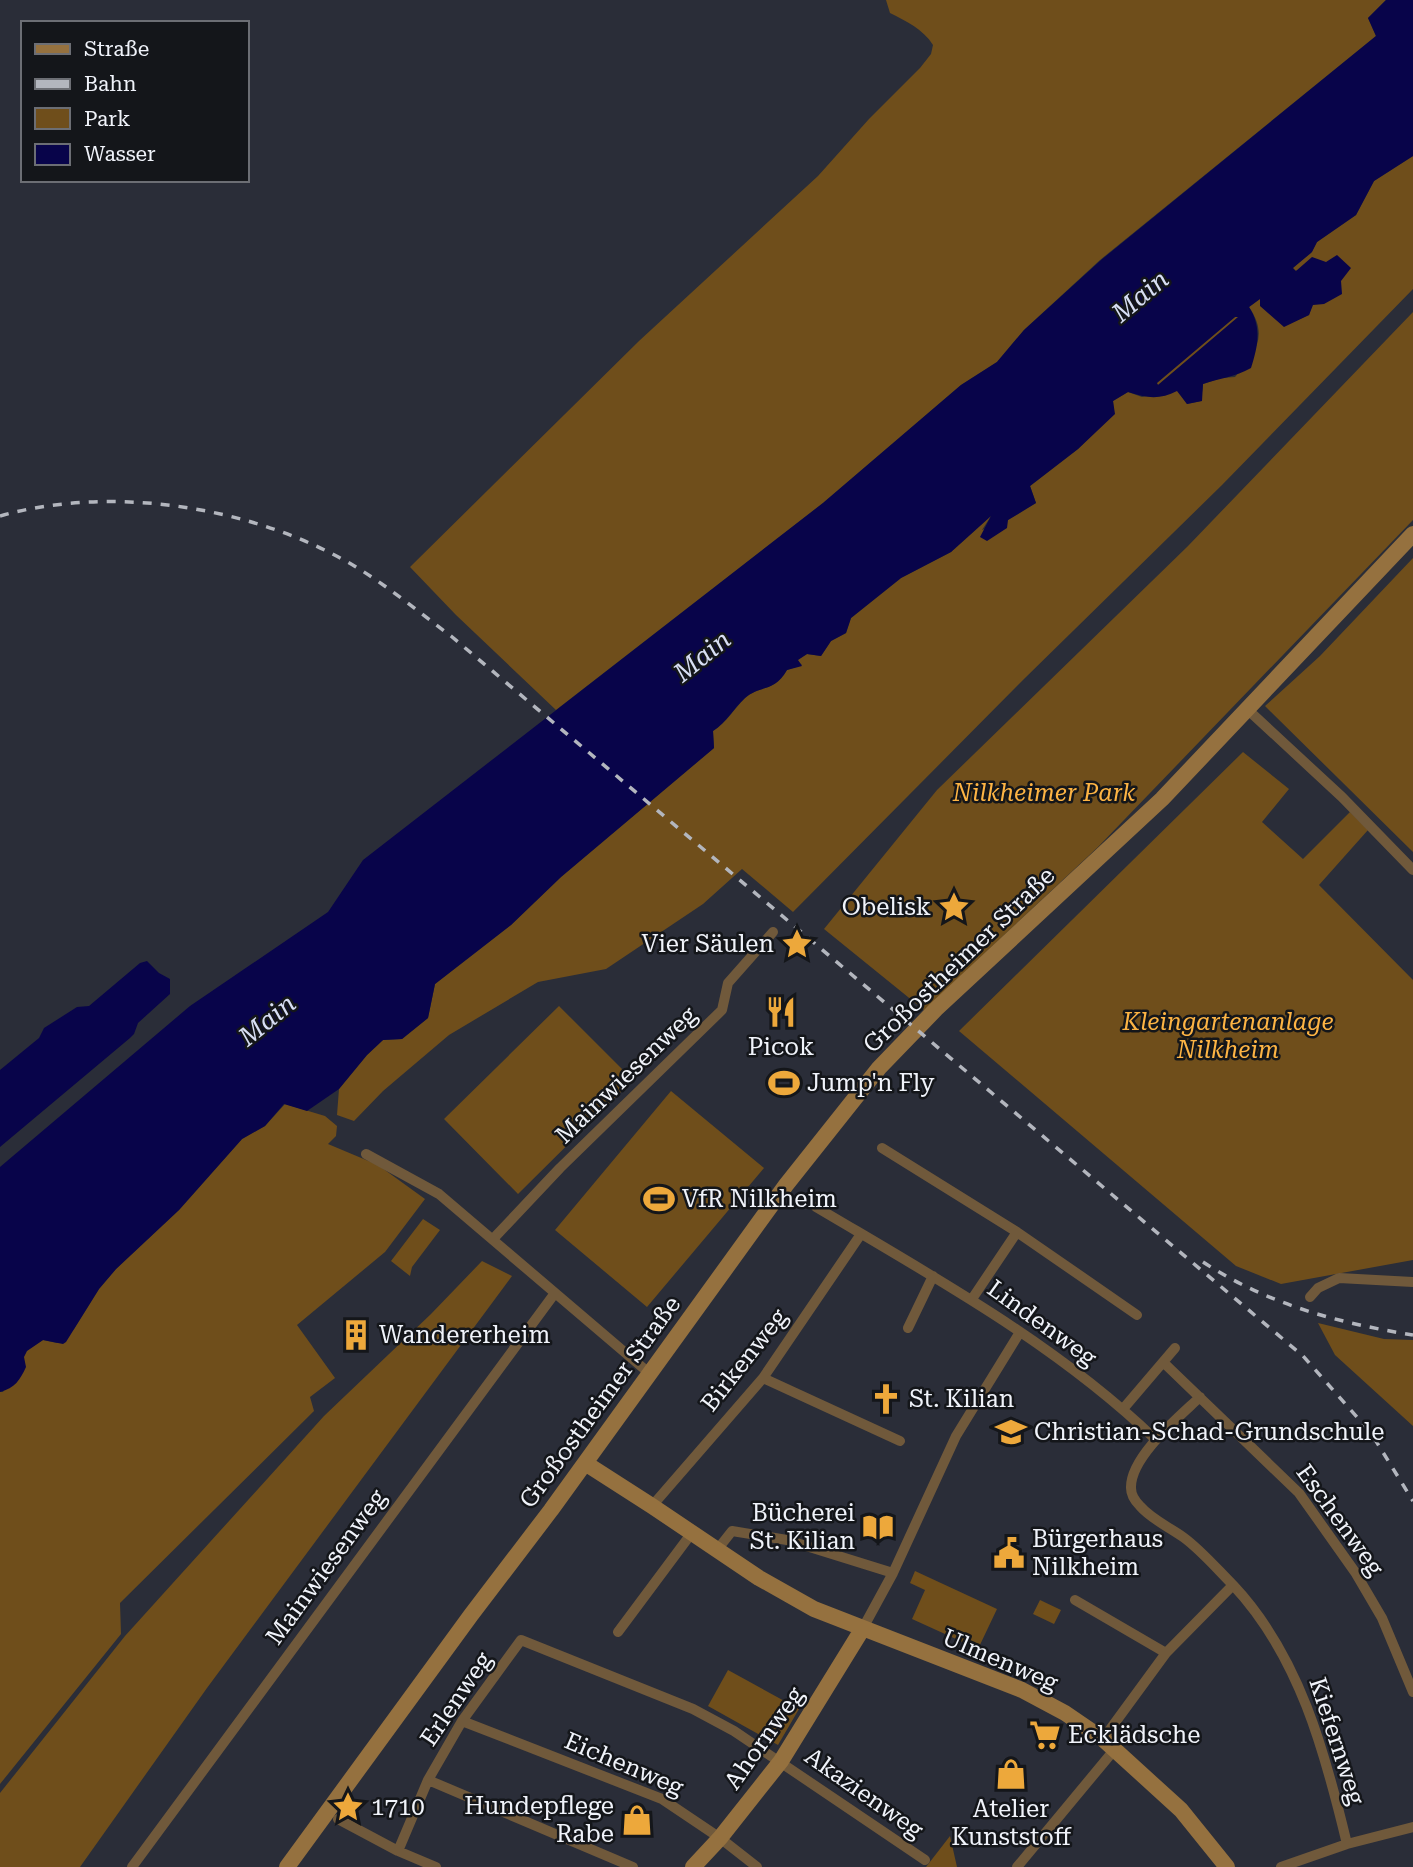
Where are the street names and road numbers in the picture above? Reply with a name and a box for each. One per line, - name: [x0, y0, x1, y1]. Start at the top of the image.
- street label: Großostheimer Straße: [858, 861, 1060, 1059]
- street label: Mainwiesenweg: [550, 1000, 703, 1149]
- street label: Lindenweg: [982, 1274, 1102, 1372]
- street label: Großostheimer Straße: [514, 1291, 686, 1513]
- street label: Birkenweg: [695, 1303, 793, 1417]
- street label: Eschenweg: [1290, 1459, 1390, 1581]
- street label: Mainwiesenweg: [260, 1484, 392, 1650]
- street label: Ulmenweg: [938, 1623, 1062, 1697]
- street label: Erlenweg: [414, 1646, 498, 1751]
- street label: Kiefernweg: [1303, 1674, 1371, 1808]
- street label: Ahornweg: [719, 1681, 810, 1795]
- street label: Eichenweg: [560, 1726, 688, 1802]
- street label: Akazienweg: [799, 1742, 929, 1844]

